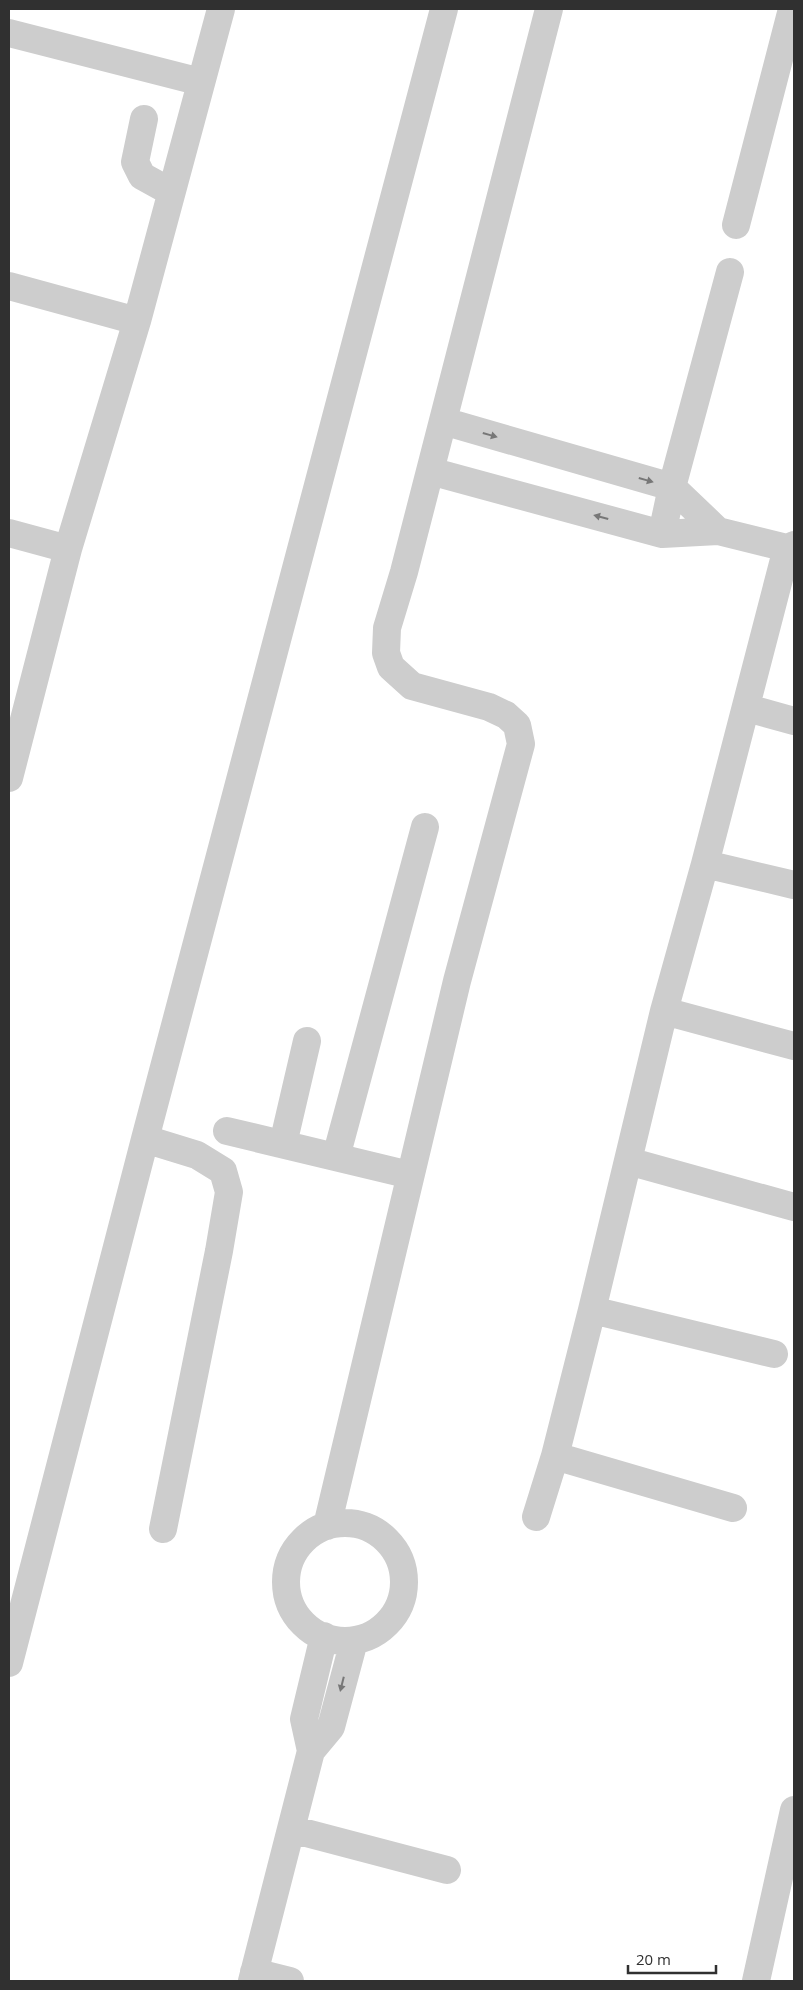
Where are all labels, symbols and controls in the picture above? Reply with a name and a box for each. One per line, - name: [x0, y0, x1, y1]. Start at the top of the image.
- one-way arrow: [483, 431, 498, 439]
- one-way arrow: [639, 476, 654, 484]
- one-way arrow: [594, 513, 609, 521]
- one-way arrow: [338, 1677, 346, 1692]
- scale bar: [628, 1942, 716, 1974]
- text: 20 m: [636, 1949, 671, 1969]

